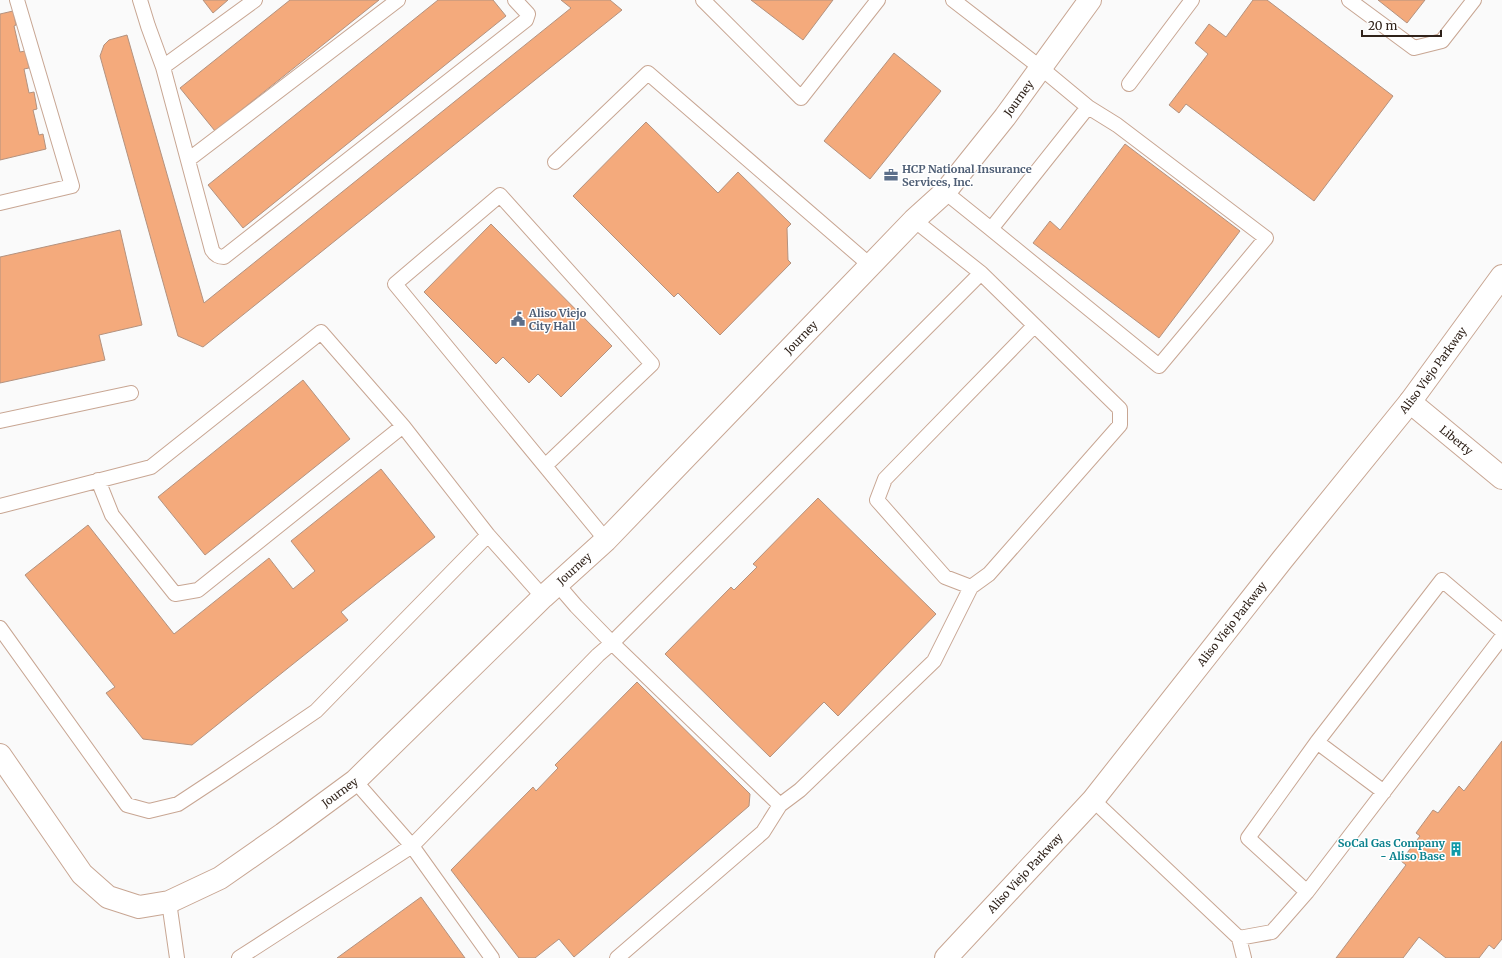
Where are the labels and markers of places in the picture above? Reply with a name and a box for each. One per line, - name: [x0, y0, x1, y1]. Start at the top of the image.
- place label: HCP National Insurance Services, Inc.: [902, 162, 1032, 189]
- office icon: HCP National Insurance Services, Inc.: [883, 167, 899, 183]
- place label: Aliso Viejo City Hall: [528, 306, 587, 333]
- public building icon: Aliso Viejo City Hall: [510, 311, 526, 327]
- place label: SoCal Gas Company - Aliso Base: [1338, 836, 1445, 863]
- building icon: SoCal Gas Company - Aliso Base: [1448, 841, 1464, 857]

